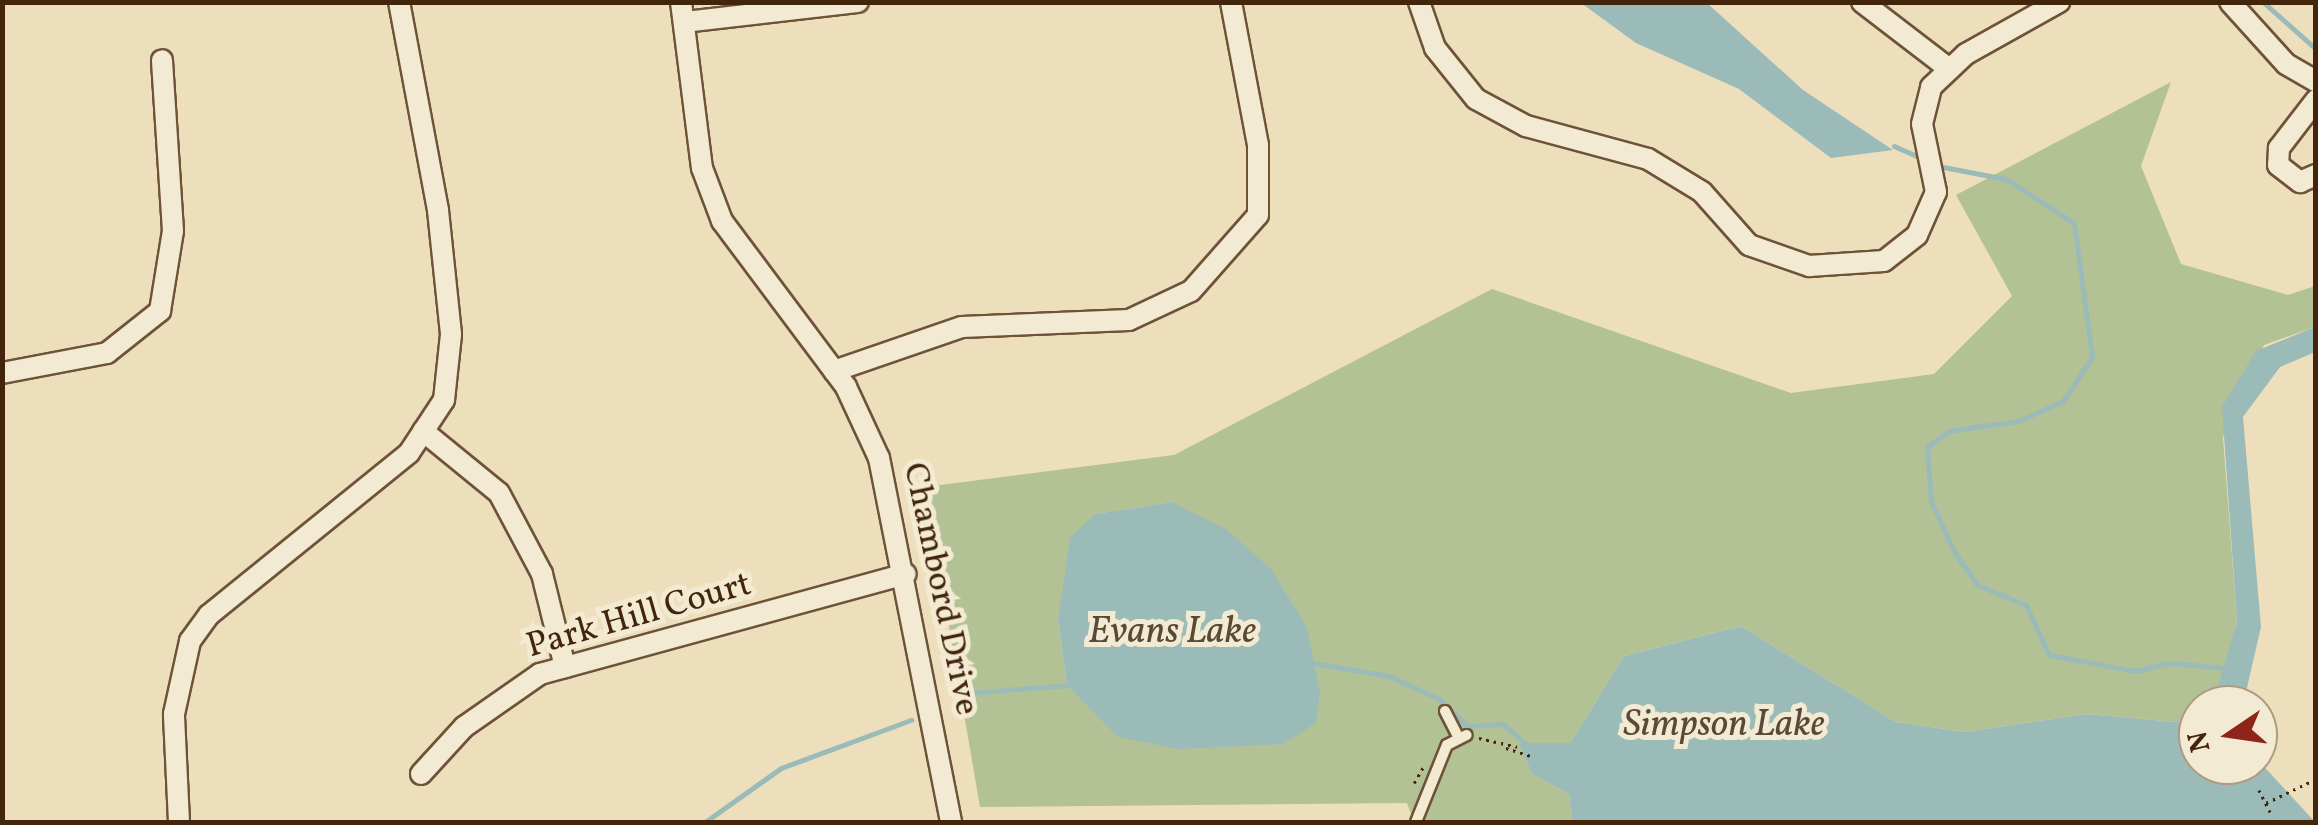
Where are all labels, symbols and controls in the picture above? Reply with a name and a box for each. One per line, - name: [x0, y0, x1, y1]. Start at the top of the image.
- street label: Chambord Drive: [893, 459, 987, 719]
- street label: Park Hill Court: [522, 564, 756, 668]
- water label: Evans Lake: [1088, 610, 1256, 656]
- north arrow: [2178, 685, 2278, 785]
- water label: Simpson Lake: [1623, 703, 1825, 749]
- text: N: [2179, 727, 2222, 756]

